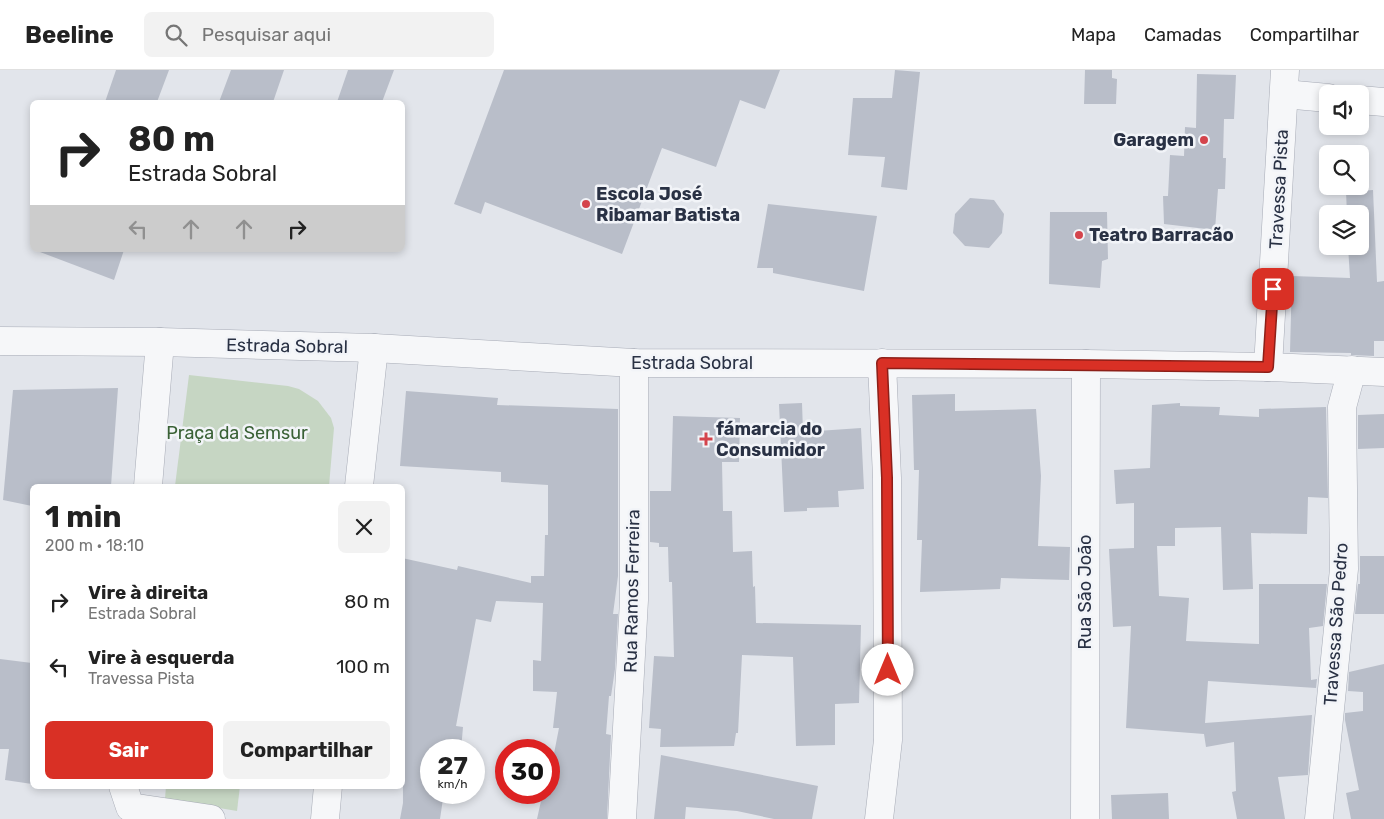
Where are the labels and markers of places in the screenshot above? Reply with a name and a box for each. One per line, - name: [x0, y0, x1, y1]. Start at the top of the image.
- place label: Garagem: [1113, 129, 1194, 151]
- marker: Garagem: [1198, 134, 1210, 146]
- place label: Escola José Ribamar Batista: [596, 183, 740, 226]
- marker: Escola José Ribamar Batista: [580, 198, 592, 210]
- place label: Teatro Barracão: [1089, 224, 1234, 246]
- marker: Teatro Barracão: [1073, 229, 1085, 241]
- pin: [1252, 268, 1294, 310]
- place label: fámarcia do Consumidor: [716, 418, 825, 461]
- marker: fámarcia do Consumidor: [700, 433, 712, 445]

